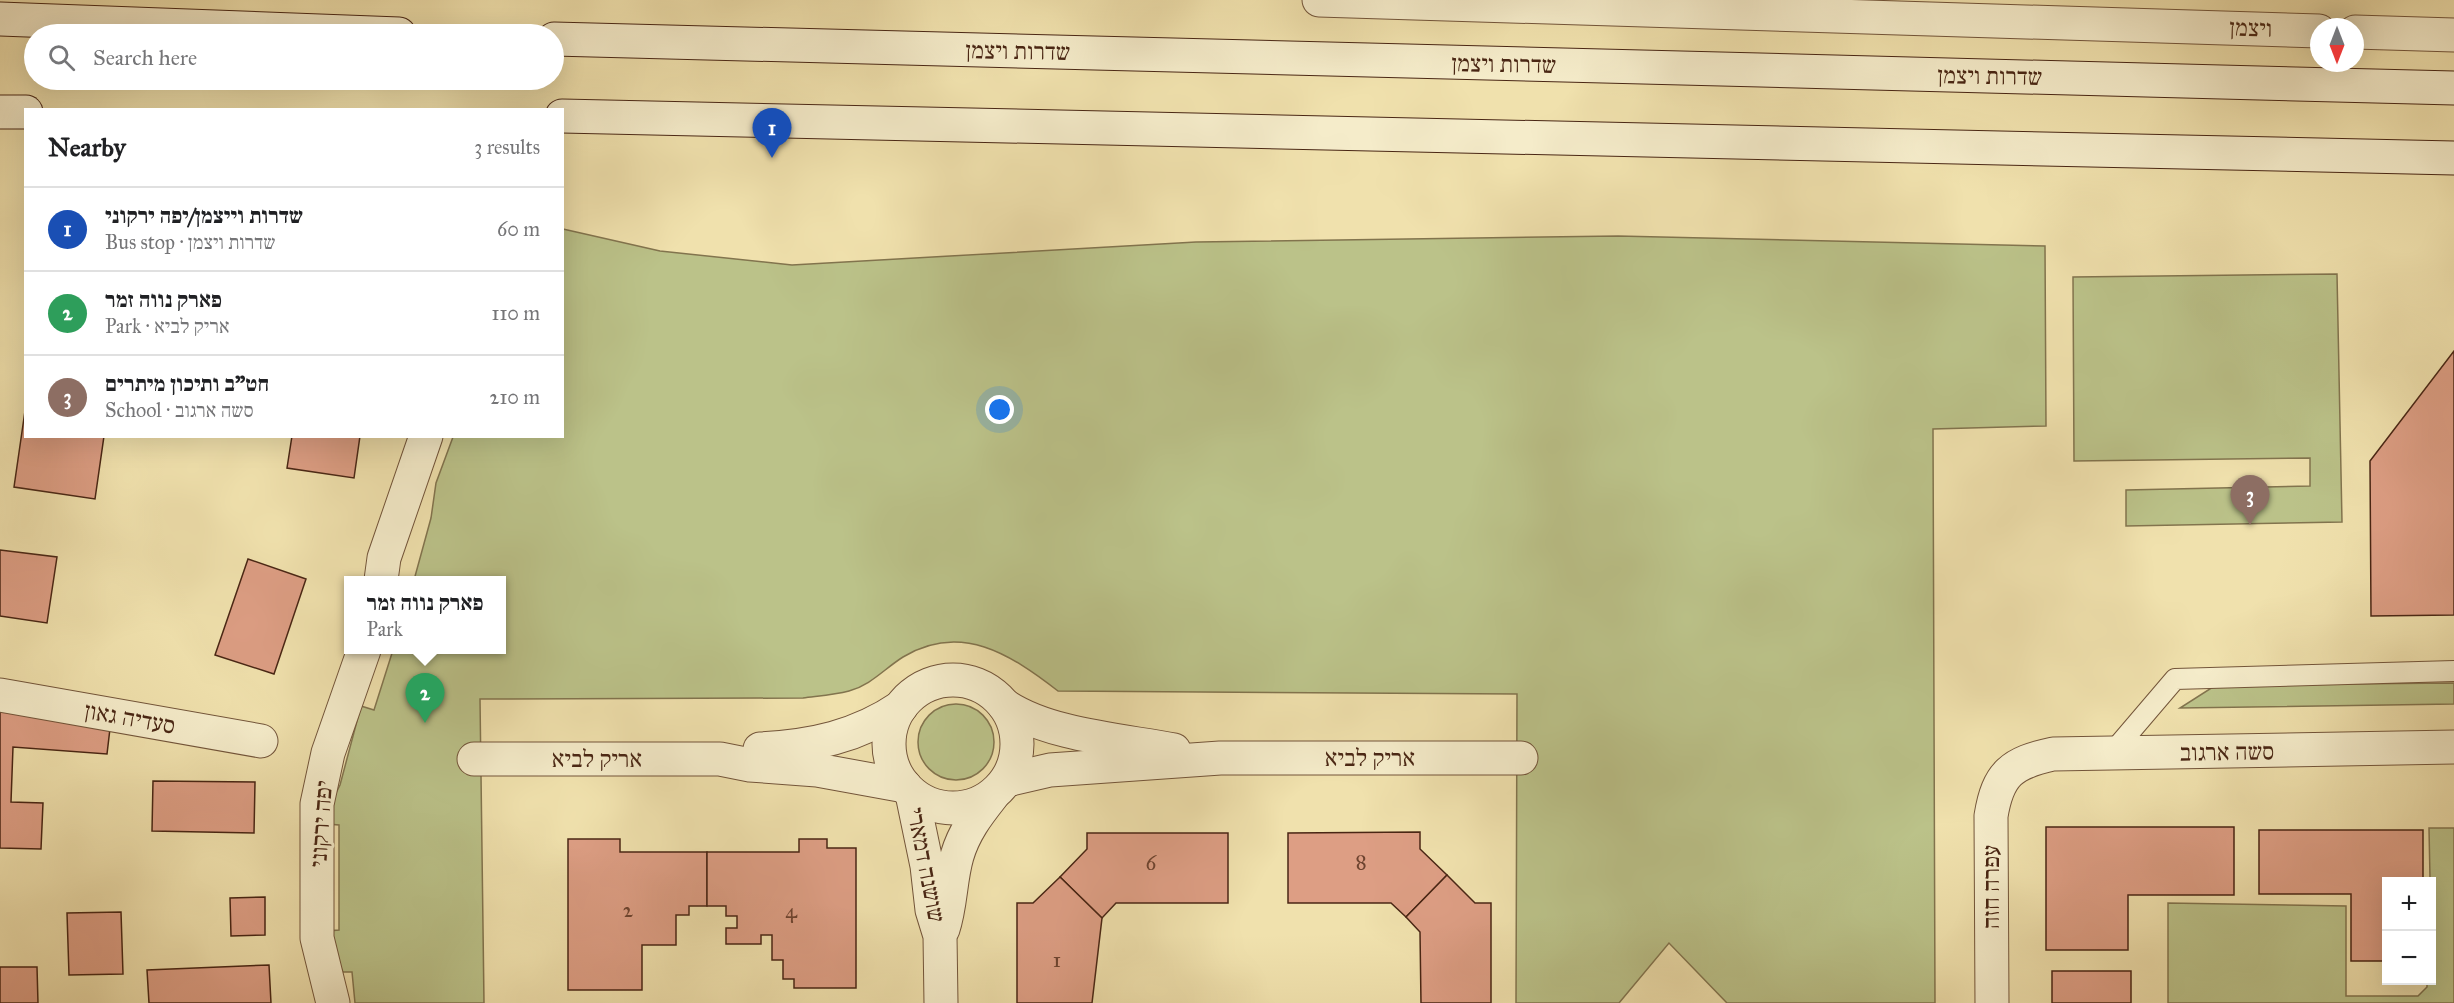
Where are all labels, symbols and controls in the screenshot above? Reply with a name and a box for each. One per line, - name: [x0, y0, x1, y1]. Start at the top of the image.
- street label: ויצמן: [2229, 12, 2273, 44]
- north arrow: [2310, 18, 2364, 72]
- search box: [24, 24, 564, 90]
- street label: שדרות ויצמן: [965, 35, 1071, 67]
- icon: search: [45, 41, 78, 74]
- text: Search here: [93, 44, 197, 71]
- street label: שדרות ויצמן: [1451, 48, 1557, 80]
- street label: שדרות ויצמן: [1937, 60, 2043, 92]
- pin: 1: [752, 108, 792, 158]
- text: Nearby: [48, 131, 126, 163]
- text: 3 results: [474, 135, 540, 159]
- text: שדרות וייצמן/יפה ירקוני: [105, 202, 303, 229]
- text: 1: [64, 217, 71, 241]
- text: 60 m: [497, 217, 540, 241]
- text: Bus stop · שדרות ויצמן: [105, 230, 276, 254]
- text: פארק נווה זמר: [105, 286, 222, 313]
- text: 2: [63, 301, 72, 325]
- text: 110 m: [492, 301, 540, 325]
- text: Park · אריק לביא: [105, 314, 230, 338]
- text: חט"ב ותיכון מיתרים: [105, 370, 269, 397]
- text: 3: [64, 385, 72, 409]
- text: 210 m: [490, 385, 540, 409]
- your location: [985, 395, 1014, 424]
- text: School · סשה ארגוב: [105, 398, 254, 422]
- pin: 3: [2230, 476, 2270, 525]
- popup: [344, 576, 506, 654]
- text: פארק נווה זמר: [367, 589, 483, 616]
- text: Park: [367, 617, 403, 641]
- pin: 2: [406, 674, 444, 723]
- street label: סעדיה גאון: [82, 695, 178, 741]
- street label: סשה ארגוב: [2179, 736, 2275, 768]
- street label: אריק לביא: [1325, 743, 1415, 773]
- street label: אריק לביא: [552, 744, 642, 774]
- street label: יפה ירקוני: [303, 779, 339, 869]
- street label: שושנה דמארי: [900, 805, 952, 925]
- street label: עפרה חזה: [1976, 845, 2006, 929]
- house number: 8: [1355, 849, 1367, 875]
- house number: 6: [1146, 850, 1158, 876]
- map controls: [2382, 877, 2436, 985]
- button: +: [2382, 877, 2436, 931]
- house number: 2: [623, 897, 634, 923]
- house number: 4: [785, 898, 798, 924]
- button: −: [2382, 931, 2436, 985]
- house number: 1: [1053, 947, 1061, 973]

